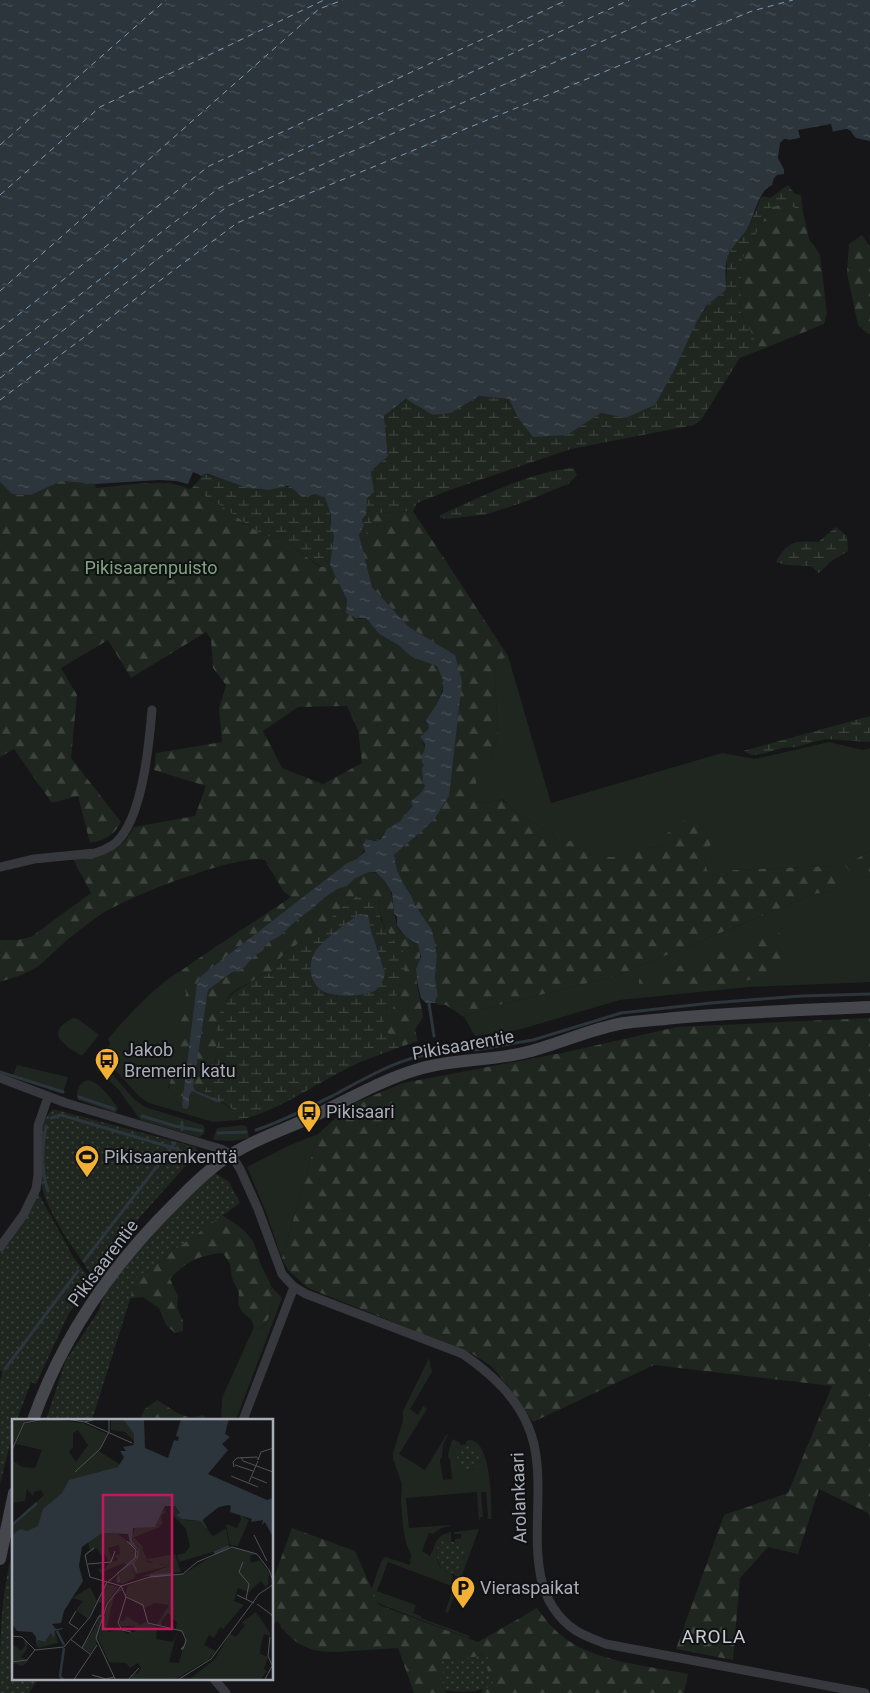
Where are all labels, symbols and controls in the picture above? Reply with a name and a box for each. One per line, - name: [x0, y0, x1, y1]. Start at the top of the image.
- park label: Pikisaarenpuisto: [84, 557, 218, 578]
- street label: Pikisaarentie: [410, 1025, 516, 1064]
- place label: Jakob Bremerin katu: [124, 1039, 236, 1081]
- bus stop icon: Jakob Bremerin katu: [94, 1047, 120, 1081]
- bus stop icon: Pikisaari: [296, 1099, 322, 1133]
- place label: Pikisaari: [326, 1101, 395, 1122]
- sports icon: Pikisaarenkenttä: [74, 1144, 100, 1178]
- place label: Pikisaarenkenttä: [104, 1146, 238, 1167]
- street label: Pikisaarentie: [63, 1215, 142, 1310]
- inset map: [12, 1419, 274, 1680]
- street label: Arolankaari: [506, 1452, 531, 1544]
- parking icon: Vieraspaikat: [450, 1575, 476, 1609]
- place label: Vieraspaikat: [480, 1577, 579, 1598]
- district label: AROLA: [682, 1625, 746, 1648]

